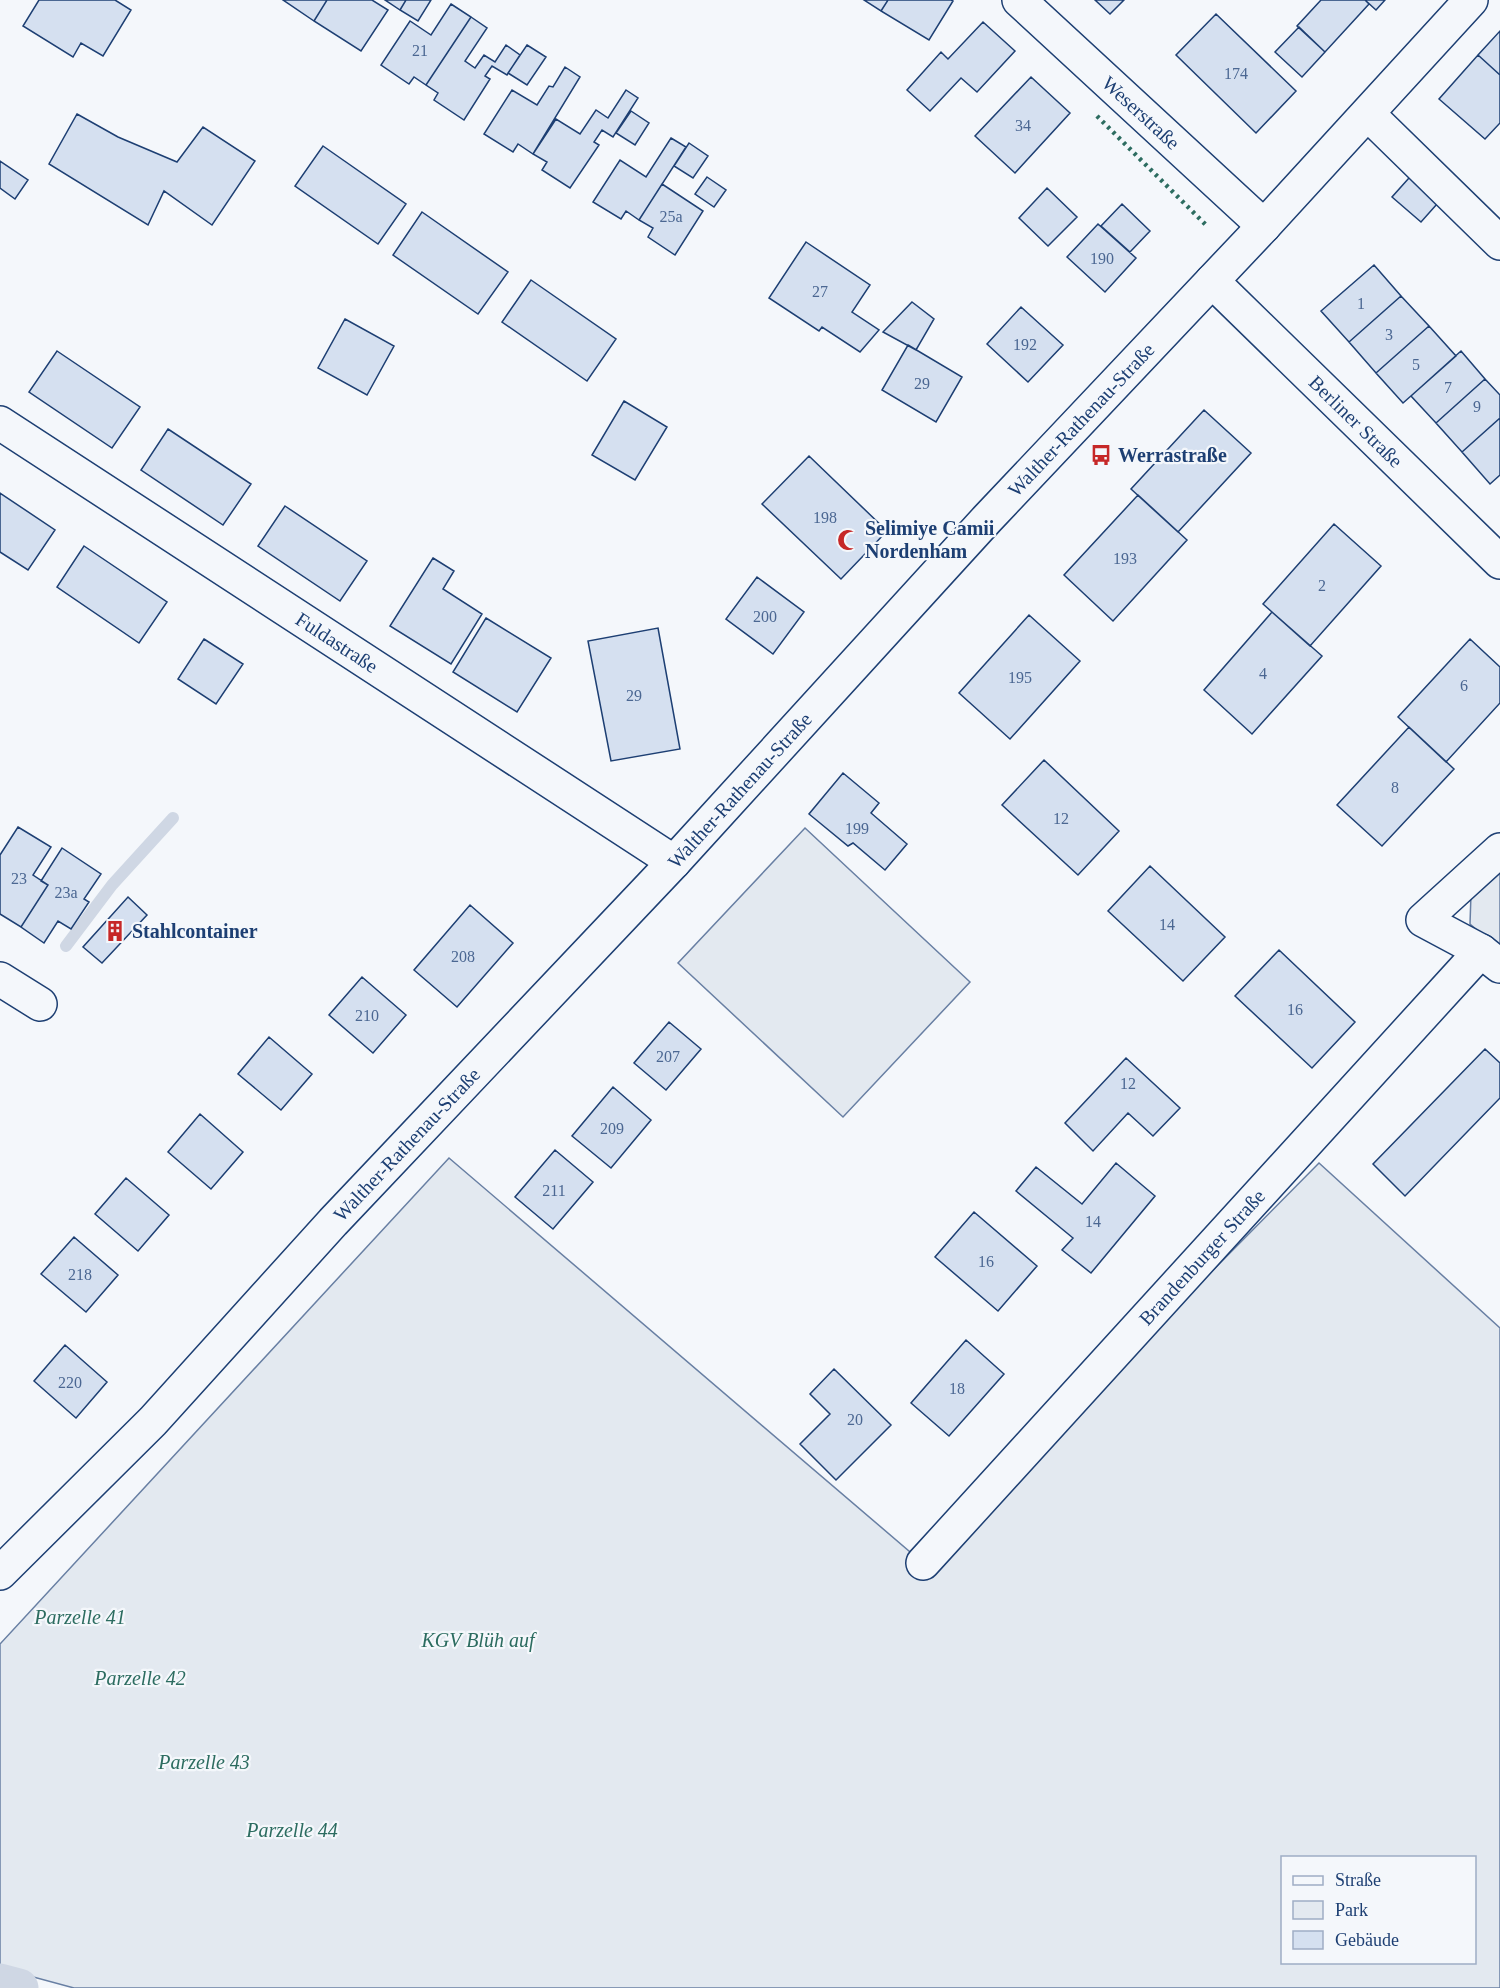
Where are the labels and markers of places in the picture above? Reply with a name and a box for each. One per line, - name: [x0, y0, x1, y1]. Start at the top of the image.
- bus stop icon: Werrastraße: [1089, 443, 1113, 467]
- place label: Werrastraße: [1118, 444, 1227, 466]
- place label: Selimiye Camii Nordenham: [865, 517, 995, 562]
- mosque icon: Selimiye Camii Nordenham: [836, 528, 860, 552]
- building icon: Stahlcontainer: [103, 919, 127, 943]
- place label: Stahlcontainer: [132, 920, 258, 942]

